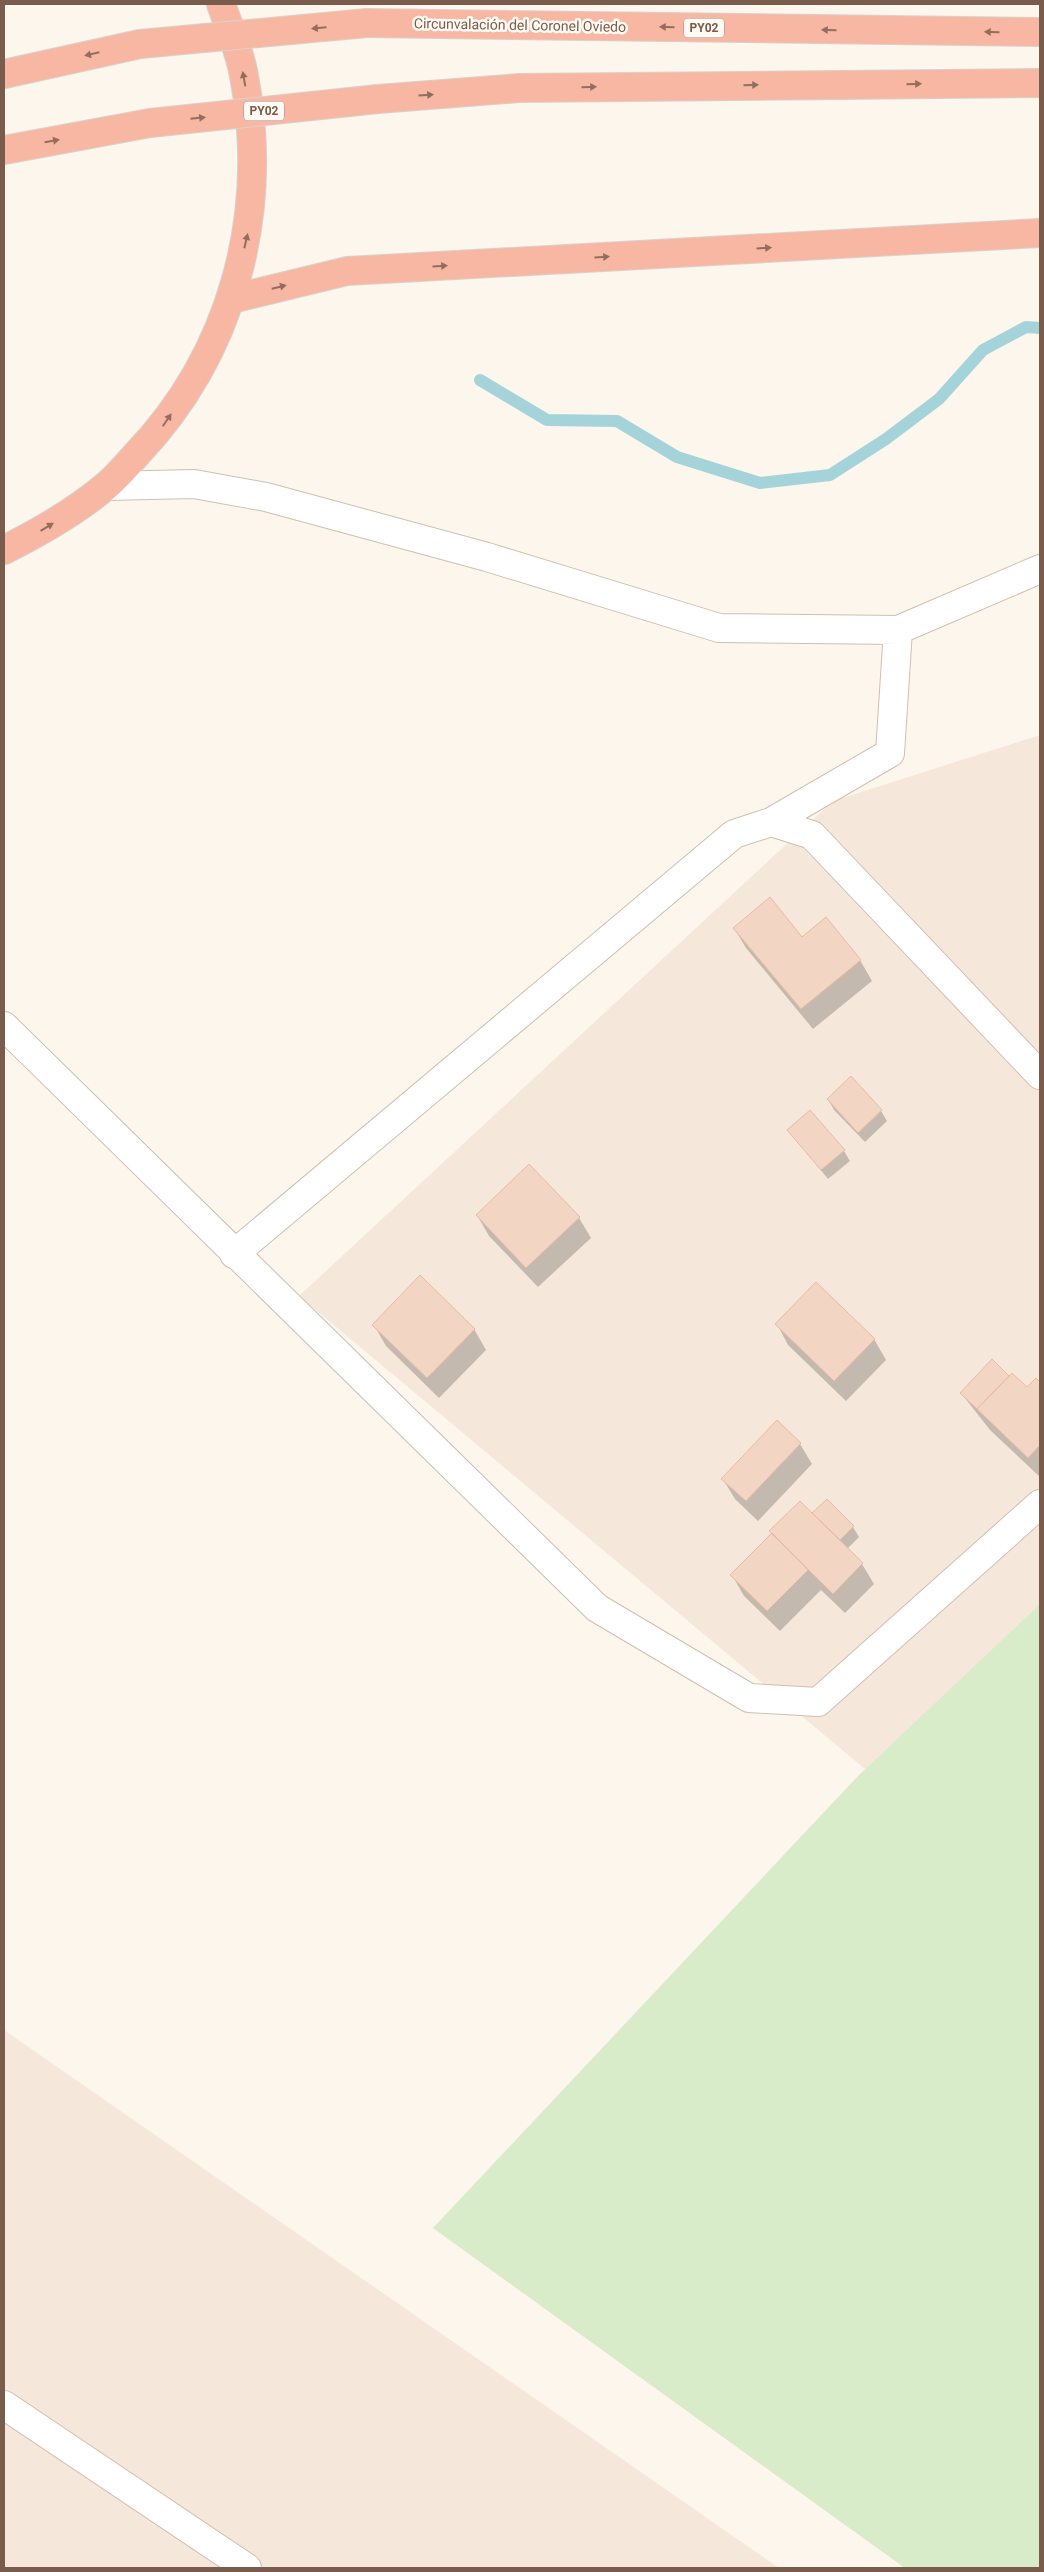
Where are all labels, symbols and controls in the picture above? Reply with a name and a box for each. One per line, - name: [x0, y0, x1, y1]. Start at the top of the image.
- street label: Circunvalación del Coronel Oviedo: [414, 15, 626, 35]
- road number: PY02: [684, 18, 724, 38]
- one-way arrow: [658, 23, 674, 31]
- one-way arrow: [311, 24, 327, 32]
- one-way arrow: [821, 25, 837, 33]
- one-way arrow: [983, 28, 999, 36]
- one-way arrow: [84, 51, 100, 59]
- one-way arrow: [240, 71, 248, 87]
- one-way arrow: [906, 80, 922, 88]
- one-way arrow: [743, 81, 759, 89]
- one-way arrow: [581, 83, 597, 91]
- one-way arrow: [419, 90, 435, 98]
- road number: PY02: [244, 102, 284, 120]
- one-way arrow: [191, 114, 207, 122]
- one-way arrow: [44, 137, 60, 145]
- one-way arrow: [242, 233, 250, 248]
- one-way arrow: [757, 244, 773, 252]
- one-way arrow: [594, 252, 610, 260]
- one-way arrow: [432, 261, 448, 269]
- one-way arrow: [272, 283, 287, 291]
- one-way arrow: [162, 413, 172, 426]
- one-way arrow: [41, 523, 54, 532]

